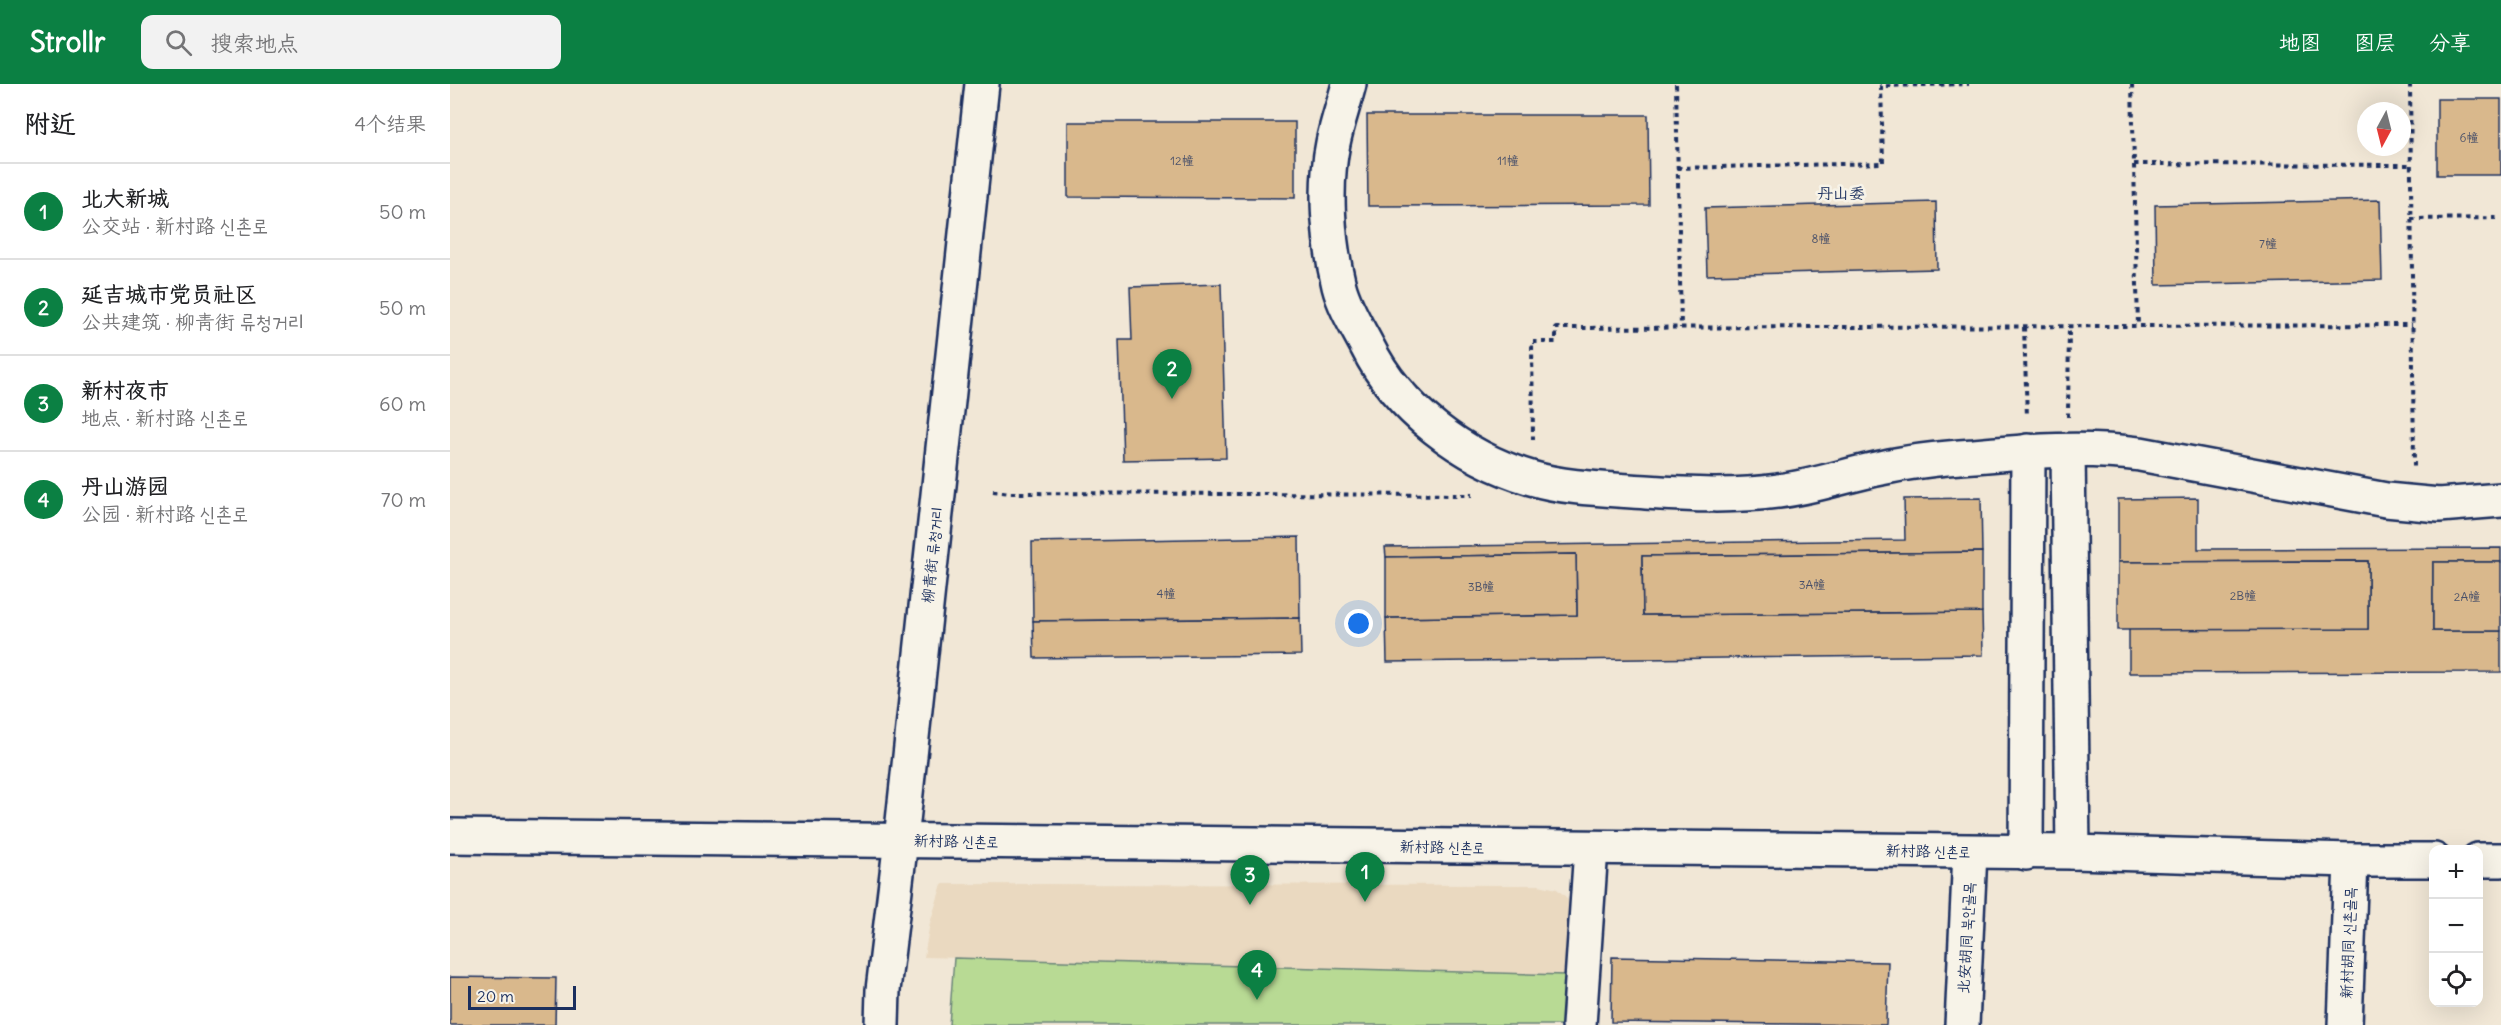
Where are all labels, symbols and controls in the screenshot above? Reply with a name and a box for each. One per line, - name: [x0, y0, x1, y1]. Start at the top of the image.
- search box: [141, 15, 561, 69]
- text: Strollr: [30, 24, 105, 60]
- icon: search: [162, 26, 195, 59]
- text: 搜索地点: [210, 29, 298, 57]
- text: 地图: [2279, 29, 2321, 56]
- text: 图层: [2354, 29, 2396, 56]
- text: 分享: [2429, 29, 2471, 56]
- north arrow: [2357, 102, 2411, 156]
- text: 附近: [24, 107, 76, 140]
- text: 4个结果: [354, 111, 426, 136]
- house number: 6幢: [2460, 130, 2478, 145]
- house number: 12幢: [1170, 153, 1194, 168]
- house number: 11幢: [1497, 153, 1519, 168]
- district label: 丹山委: [1817, 183, 1865, 203]
- text: 北大新城: [81, 184, 169, 212]
- text: 1: [40, 199, 47, 224]
- text: 50 m: [379, 199, 426, 224]
- text: 公交站 · 新村路 신촌로: [81, 213, 268, 238]
- house number: 8幢: [1812, 231, 1830, 246]
- house number: 7幢: [2259, 236, 2277, 251]
- text: 延吉城市党员社区: [81, 280, 257, 308]
- text: 2: [38, 295, 49, 320]
- text: 50 m: [379, 295, 426, 320]
- text: 公共建筑 · 柳青街 류청거리: [81, 309, 304, 334]
- pin: 2: [1152, 350, 1192, 399]
- text: 新村夜市: [81, 376, 169, 404]
- text: 3: [38, 391, 49, 416]
- text: 60 m: [379, 391, 426, 416]
- text: 地点 · 新村路 신촌로: [81, 405, 248, 430]
- text: 丹山游园: [81, 472, 169, 500]
- text: 4: [38, 487, 49, 512]
- text: 70 m: [381, 487, 426, 512]
- text: 公园 · 新村路 신촌로: [81, 501, 248, 526]
- street label: 柳青街 류청거리: [917, 506, 947, 604]
- house number: 3A幢: [1799, 577, 1825, 592]
- house number: 3B幢: [1468, 579, 1494, 594]
- house number: 4幢: [1157, 586, 1175, 601]
- house number: 2B幢: [2230, 588, 2256, 603]
- house number: 2A幢: [2454, 589, 2480, 604]
- your location: [1344, 609, 1373, 638]
- street label: 新村路 신촌로: [913, 831, 999, 851]
- street label: 新村路 신촌로: [1399, 837, 1485, 857]
- street label: 新村路 신촌로: [1885, 841, 1971, 861]
- map controls: [2429, 845, 2483, 1007]
- button: +: [2429, 845, 2483, 899]
- pin: 1: [1346, 852, 1384, 902]
- pin: 3: [1230, 856, 1270, 905]
- street label: 北安胡同 북안골목: [1954, 882, 1978, 994]
- street label: 新村胡同 신촌골목: [2337, 887, 2359, 999]
- button: −: [2429, 899, 2483, 953]
- pin: 4: [1238, 950, 1276, 1000]
- button: locate: [2429, 953, 2483, 1007]
- scale bar: [468, 983, 576, 1010]
- text: 20 m: [477, 986, 514, 1006]

